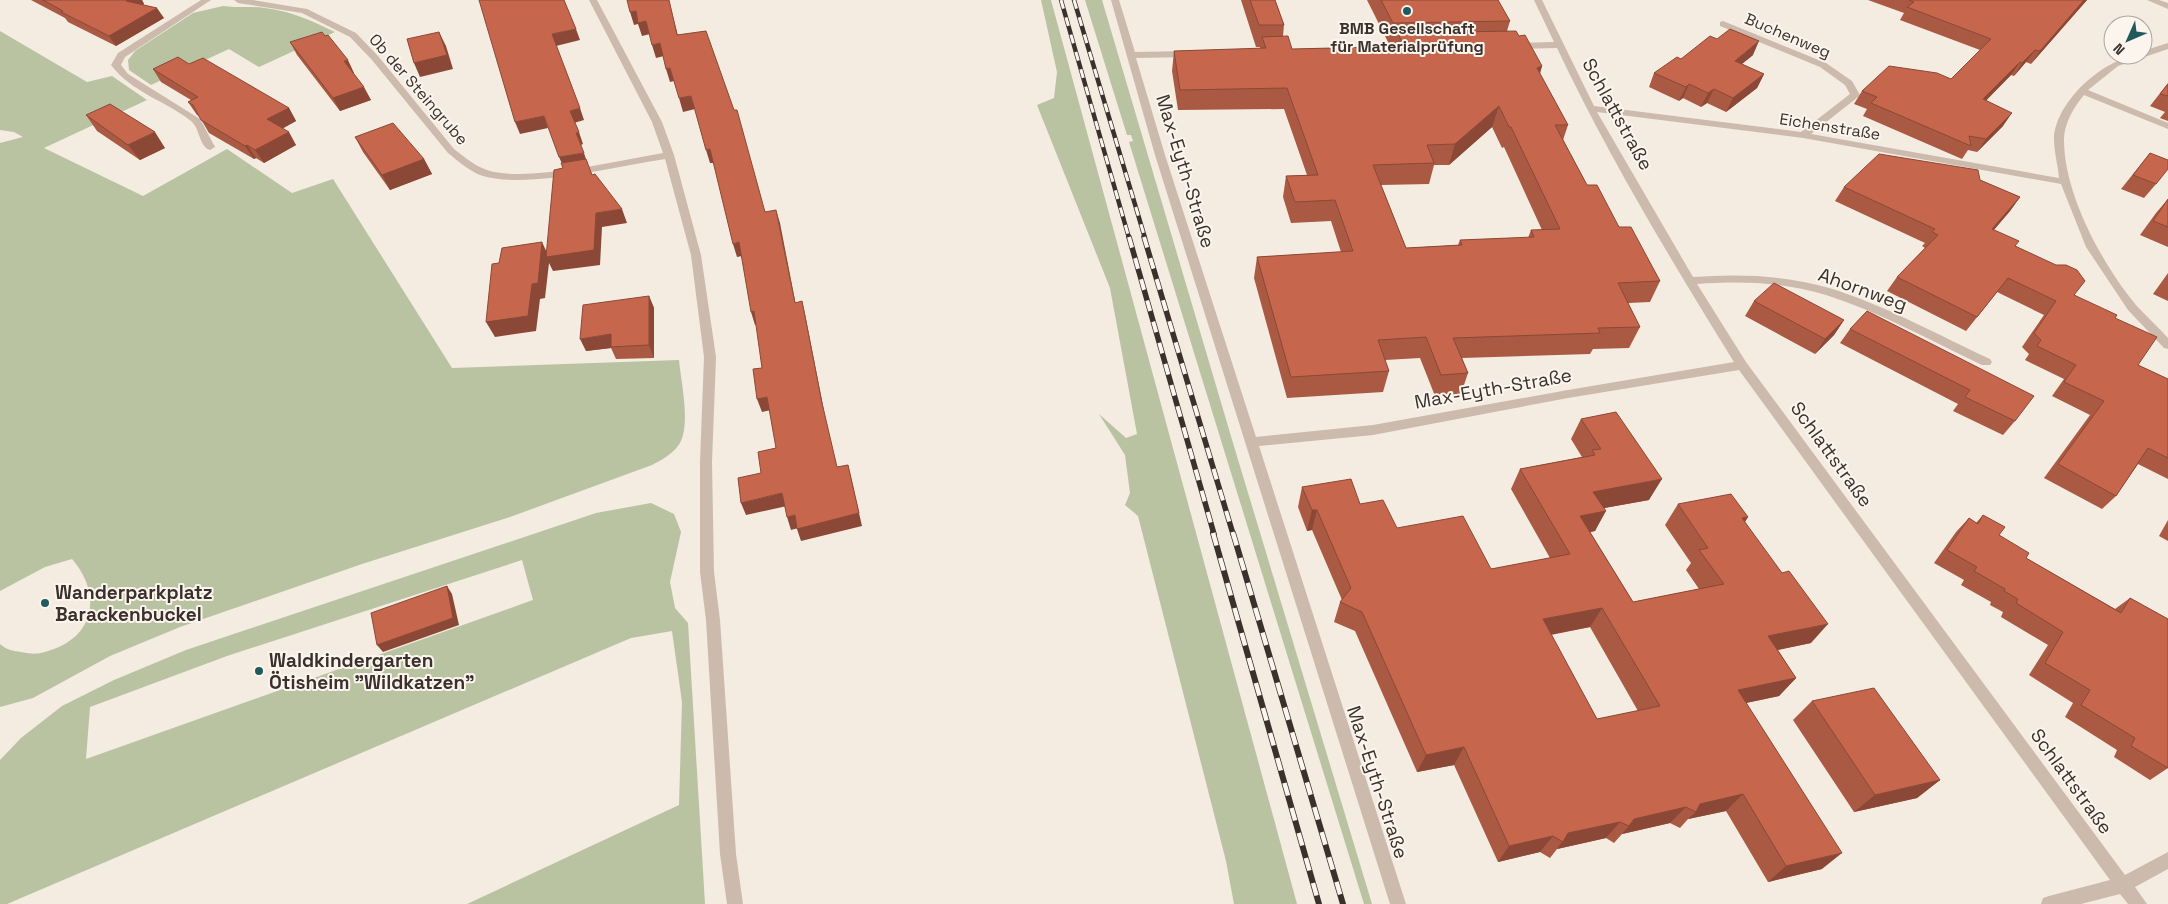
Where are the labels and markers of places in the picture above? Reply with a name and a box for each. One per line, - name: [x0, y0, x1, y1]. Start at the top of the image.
- marker: BMB Gesellschaft für Materialprüfung: [1401, 5, 1413, 17]
- place label: BMB Gesellschaft für Materialprüfung: [1330, 18, 1484, 57]
- place label: Wanderparkplatz Barackenbuckel: [55, 580, 213, 627]
- marker: Wanderparkplatz Barackenbuckel: [39, 597, 51, 609]
- place label: Waldkindergarten Ötisheim "Wildkatzen": [269, 648, 475, 695]
- marker: Waldkindergarten Ötisheim "Wildkatzen": [253, 665, 265, 677]

